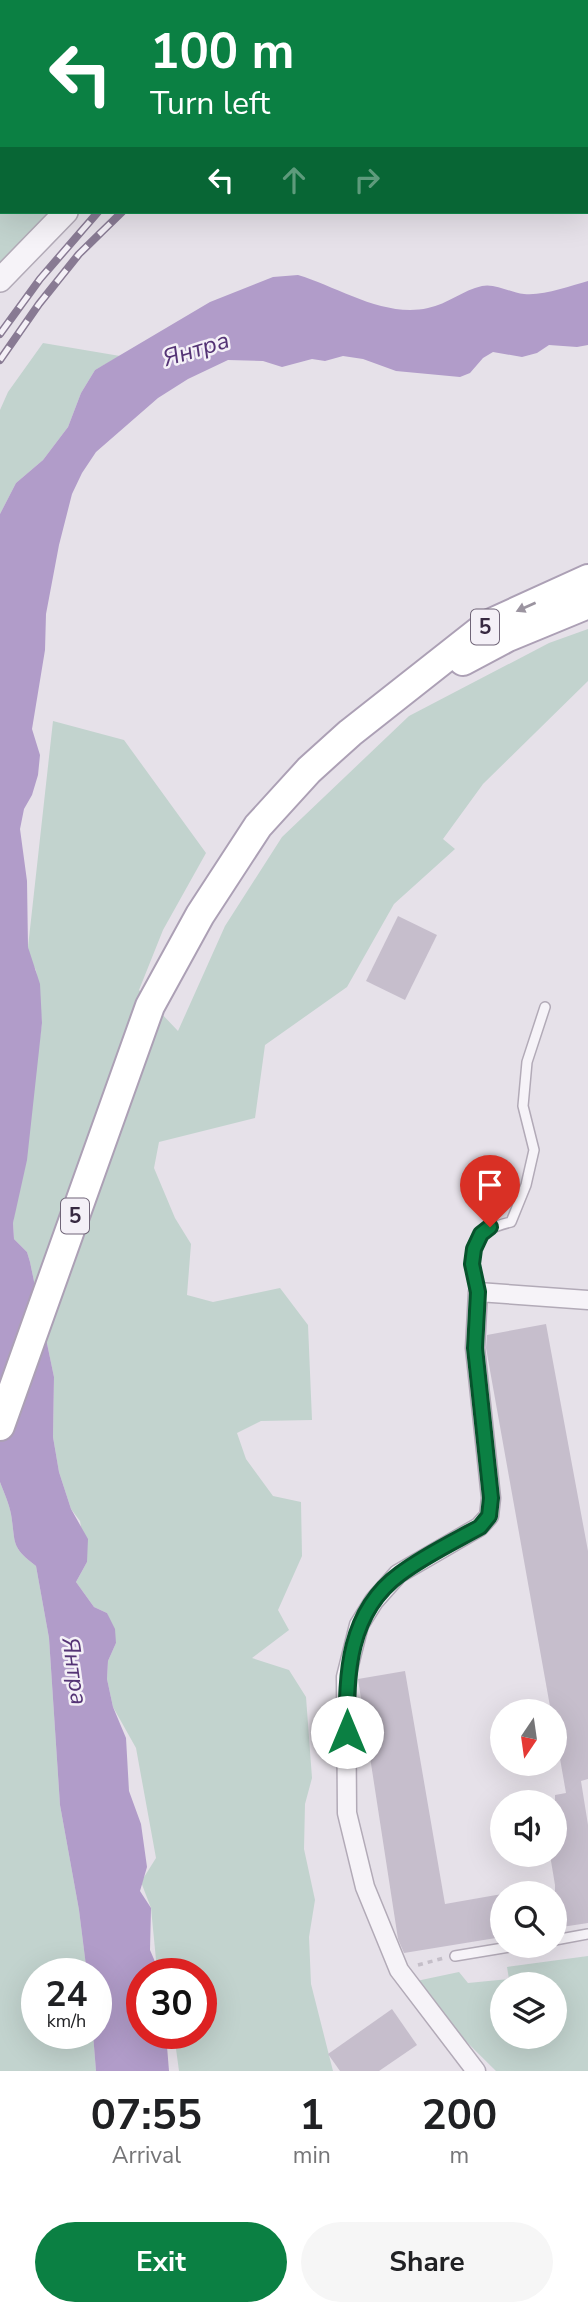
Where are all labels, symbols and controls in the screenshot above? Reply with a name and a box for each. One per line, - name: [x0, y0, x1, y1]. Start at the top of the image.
- text: 100 m: [150, 18, 294, 85]
- icon: left: [35, 28, 126, 119]
- text: Turn left: [150, 82, 270, 125]
- icon: left: [202, 161, 240, 199]
- icon: ahead: [275, 161, 313, 199]
- icon: right: [348, 161, 386, 199]
- water label: Янтра: [159, 324, 233, 374]
- one-way arrow: [516, 601, 536, 613]
- road number: 5: [471, 610, 499, 644]
- pin: [460, 1155, 520, 1227]
- icon: arrive: [471, 1166, 509, 1204]
- road number: 5: [61, 1198, 89, 1234]
- water label: Янтра: [54, 1635, 96, 1707]
- position arrow: [310, 1695, 384, 1769]
- north arrow: [490, 1699, 567, 1776]
- map controls: [490, 1699, 567, 2049]
- button: sound: [490, 1790, 567, 1867]
- button: search: [490, 1881, 567, 1958]
- speed limit sign: 30: [126, 1958, 217, 2049]
- text: 24: [45, 1971, 88, 2018]
- button: layers: [490, 1972, 567, 2049]
- text: km/h: [47, 2009, 86, 2033]
- text: 07:55: [91, 2087, 202, 2144]
- text: 1: [299, 2087, 324, 2144]
- text: 200: [422, 2087, 497, 2144]
- text: Arrival: [112, 2140, 181, 2171]
- text: min: [293, 2140, 331, 2171]
- text: m: [450, 2140, 469, 2171]
- button: Exit: [35, 2222, 287, 2302]
- button: Share: [301, 2222, 553, 2302]

